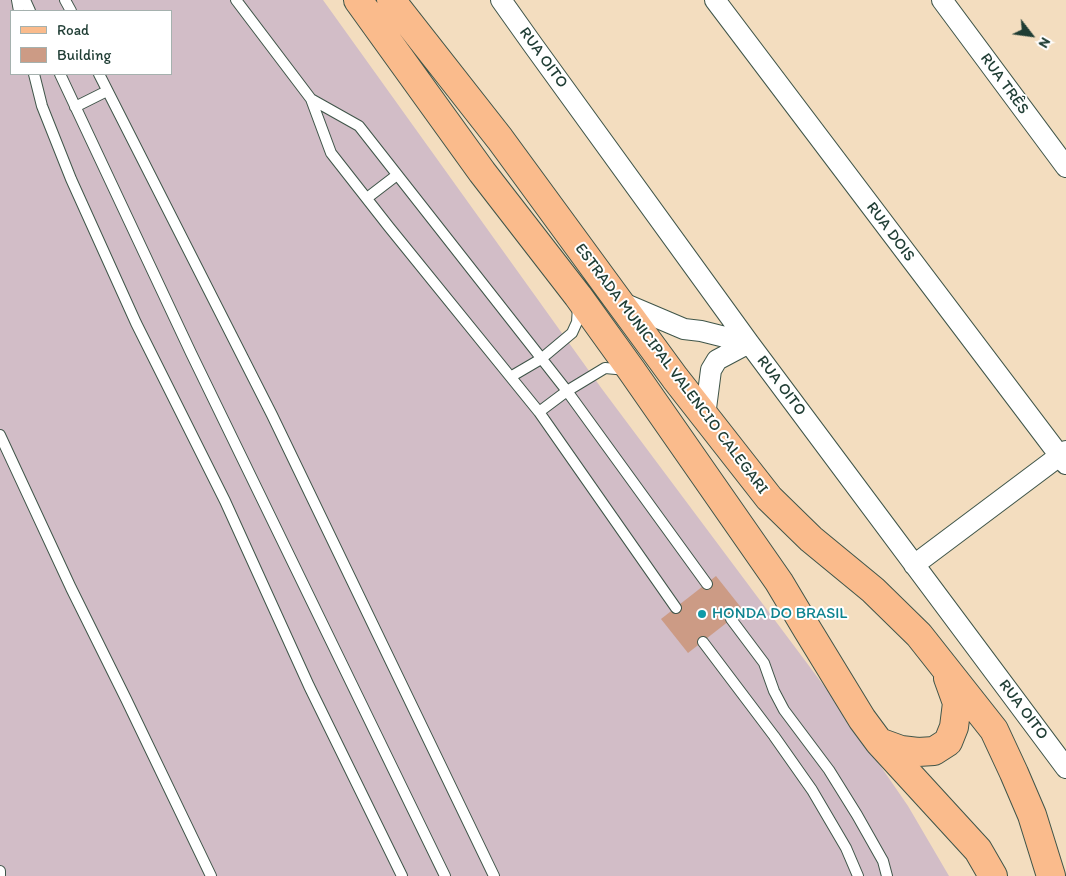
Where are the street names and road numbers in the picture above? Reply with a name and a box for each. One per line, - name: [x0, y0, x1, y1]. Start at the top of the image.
- street label: RUA OITO: [515, 24, 571, 92]
- street label: RUA TRÊS: [975, 50, 1033, 118]
- street label: RUA DOIS: [861, 198, 919, 266]
- street label: ESTRADA MUNICIPAL VALENCIO CALEGARI: [570, 240, 772, 498]
- street label: RUA OITO: [752, 352, 810, 420]
- street label: RUA OITO: [994, 676, 1052, 744]

